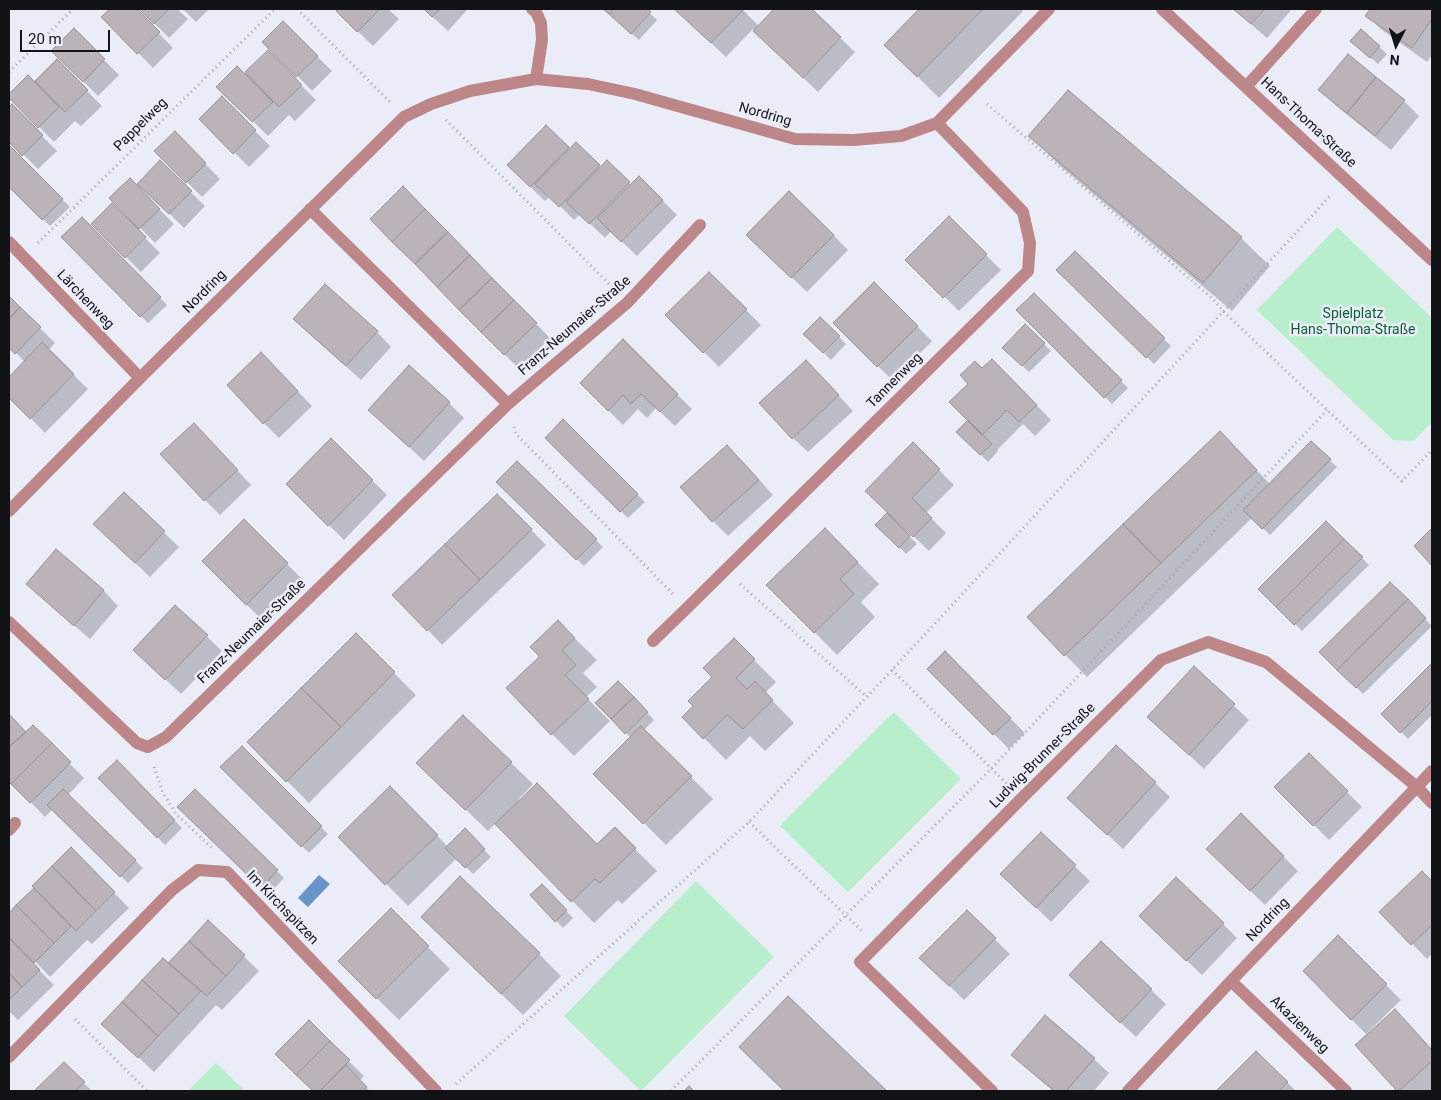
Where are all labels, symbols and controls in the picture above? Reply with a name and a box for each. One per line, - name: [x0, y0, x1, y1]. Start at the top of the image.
- scale bar: [22, 20, 112, 52]
- north arrow: [1371, 20, 1421, 70]
- text: 20 m: [28, 30, 62, 48]
- text: N: [1389, 52, 1400, 68]
- street label: Hans-Thoma-Straße: [1257, 74, 1359, 172]
- street label: Pappelweg: [111, 95, 171, 155]
- street label: Nordring: [737, 99, 793, 131]
- street label: Lärchenweg: [53, 267, 117, 333]
- street label: Nordring: [180, 267, 230, 317]
- street label: Franz-Neumaier-Straße: [515, 273, 635, 379]
- park label: Spielplatz Hans-Thoma-Straße: [1291, 306, 1415, 338]
- street label: Tannenweg: [864, 350, 926, 412]
- street label: Franz-Neumaier-Straße: [195, 576, 309, 688]
- street label: Ludwig-Brunner-Straße: [987, 700, 1099, 812]
- street label: Im Kirchspitzen: [242, 867, 322, 949]
- street label: Nordring: [1243, 895, 1293, 945]
- street label: Akazienweg: [1266, 993, 1332, 1057]

